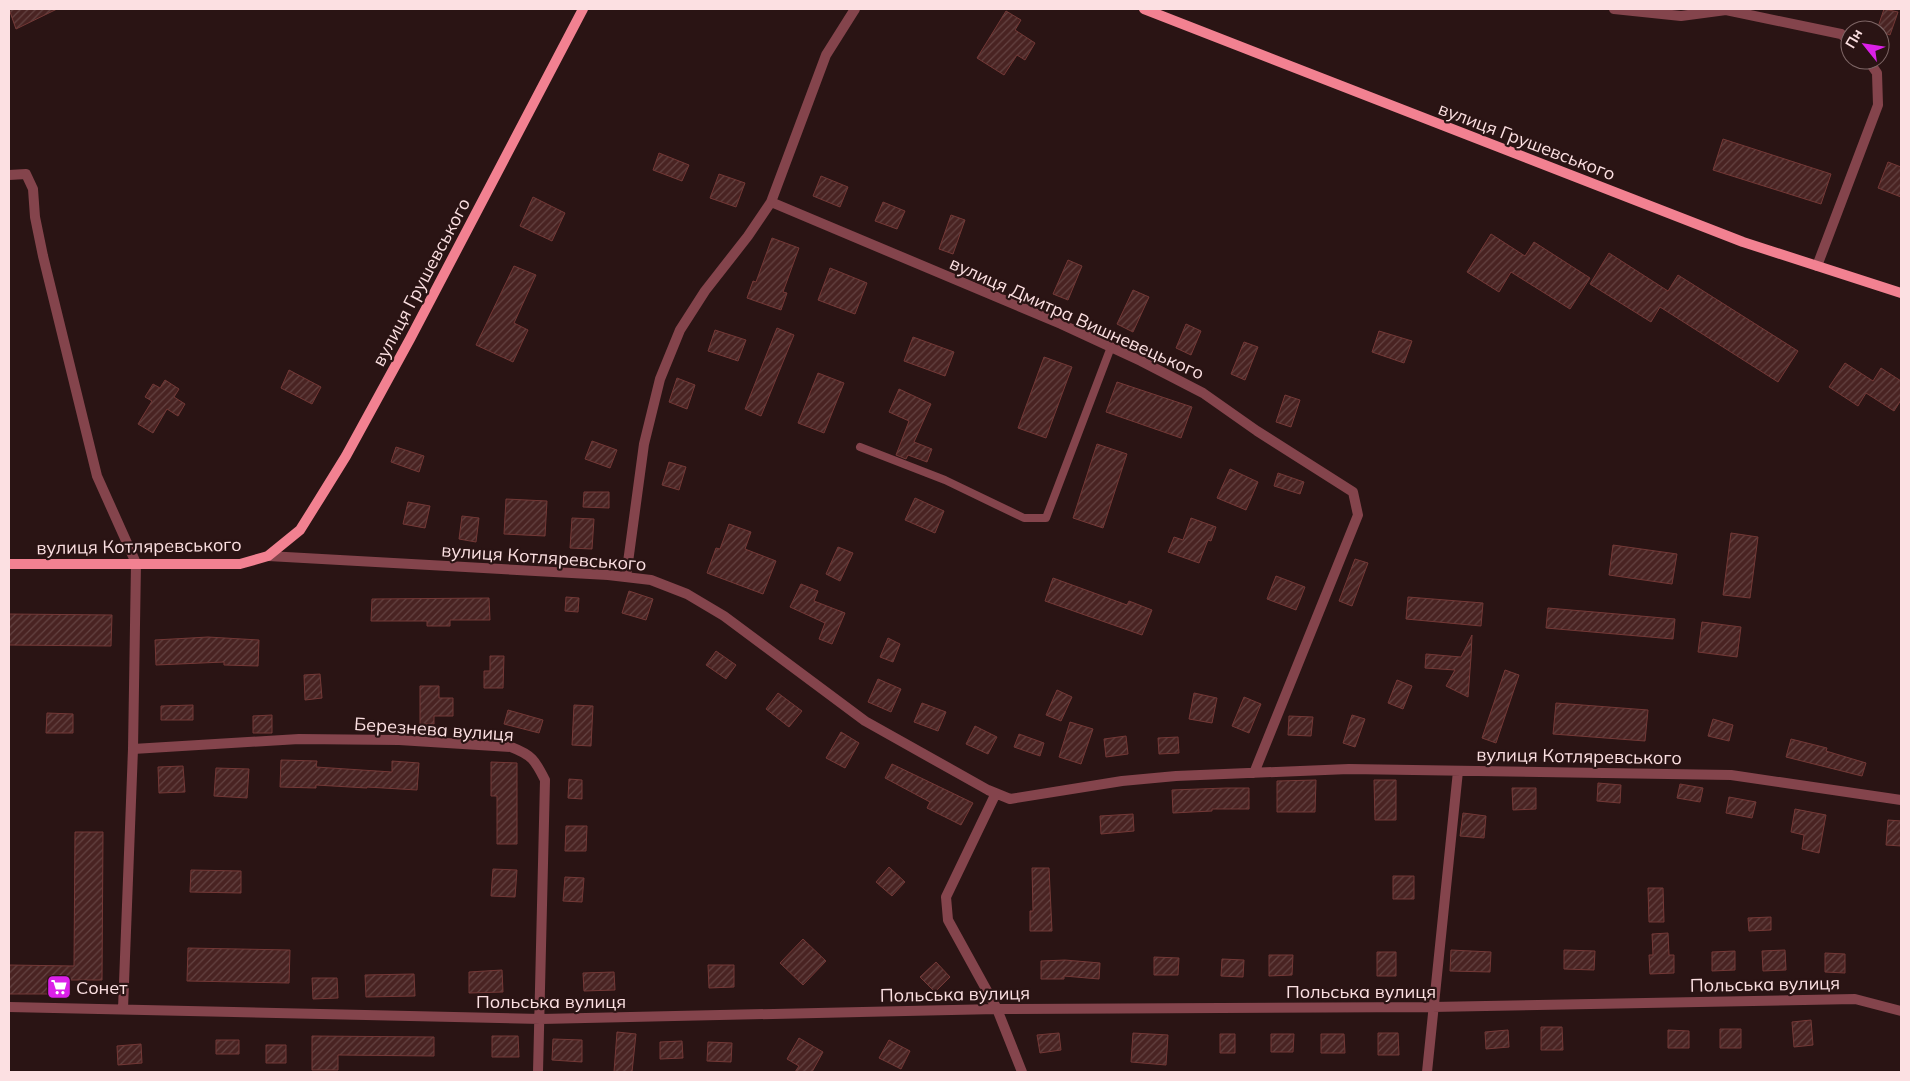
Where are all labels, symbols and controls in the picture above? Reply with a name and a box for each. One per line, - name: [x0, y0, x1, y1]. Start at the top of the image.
- north arrow: [1840, 20, 1890, 70]
- text: Пн: [1841, 26, 1866, 51]
- street label: вулиця Грушевського: [1435, 97, 1619, 185]
- street label: вулиця Грушевського: [367, 194, 475, 370]
- street label: вулиця Дмитра Вишневецького: [946, 251, 1208, 385]
- street label: вулиця Котляревського: [36, 533, 242, 559]
- street label: вулиця Котляревського: [441, 538, 647, 576]
- street label: Березнева вулиця: [353, 712, 515, 746]
- street label: вулиця Котляревського: [1476, 743, 1682, 769]
- street label: Польська вулиця: [1690, 971, 1840, 997]
- supermarket icon: Сонет: [46, 974, 72, 1000]
- place label: Сонет: [76, 976, 128, 999]
- street label: Польська вулиця: [1286, 980, 1436, 1003]
- street label: Польська вулиця: [880, 981, 1030, 1007]
- street label: Польська вулиця: [476, 990, 626, 1013]

